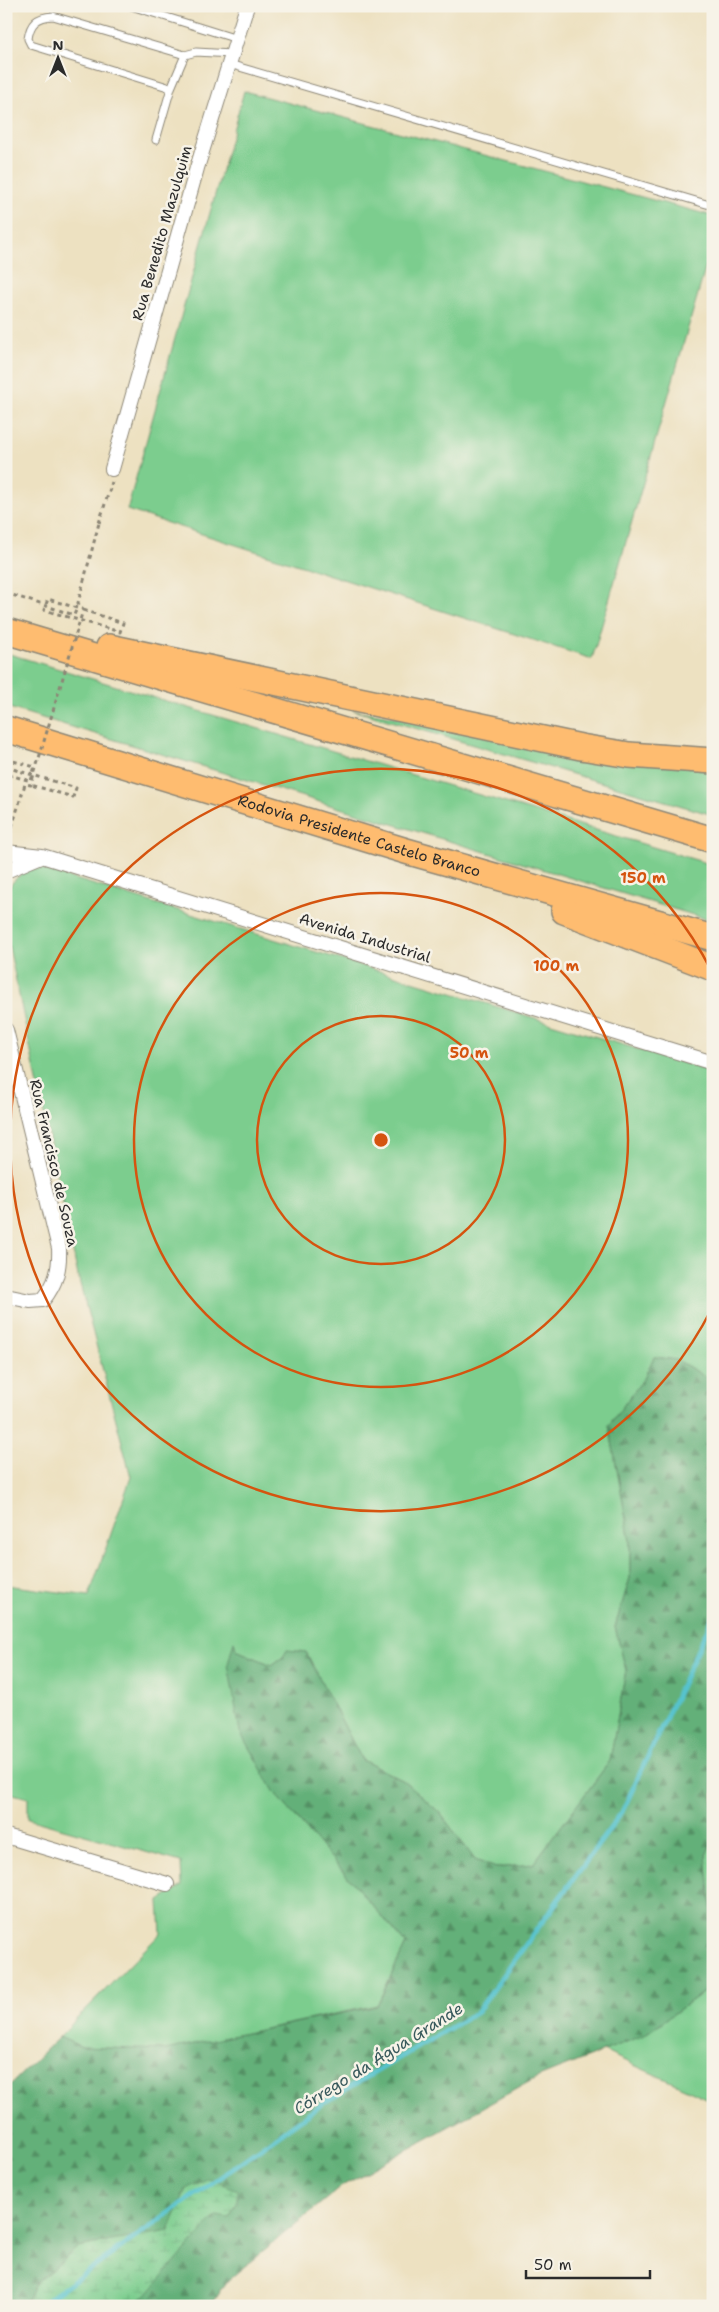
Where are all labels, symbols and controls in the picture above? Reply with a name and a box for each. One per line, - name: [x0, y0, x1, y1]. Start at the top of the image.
- north arrow: [32, 32, 82, 82]
- text: N: [52, 36, 64, 54]
- street label: Rua Benedito Mazulquim: [127, 143, 197, 323]
- street label: Rodovia Presidente Castelo Branco: [235, 790, 483, 882]
- text: 150 m: [620, 868, 666, 888]
- street label: Avenida Industrial: [297, 908, 434, 968]
- text: 100 m: [533, 956, 579, 976]
- text: 50 m: [450, 1043, 489, 1063]
- street label: Rua Francisco de Souza: [25, 1077, 83, 1249]
- centre of rings: [372, 1131, 390, 1149]
- water label: Córrego da Água Grande: [290, 1998, 467, 2119]
- scale bar: [526, 2247, 650, 2279]
- text: 50 m: [534, 2255, 572, 2275]

